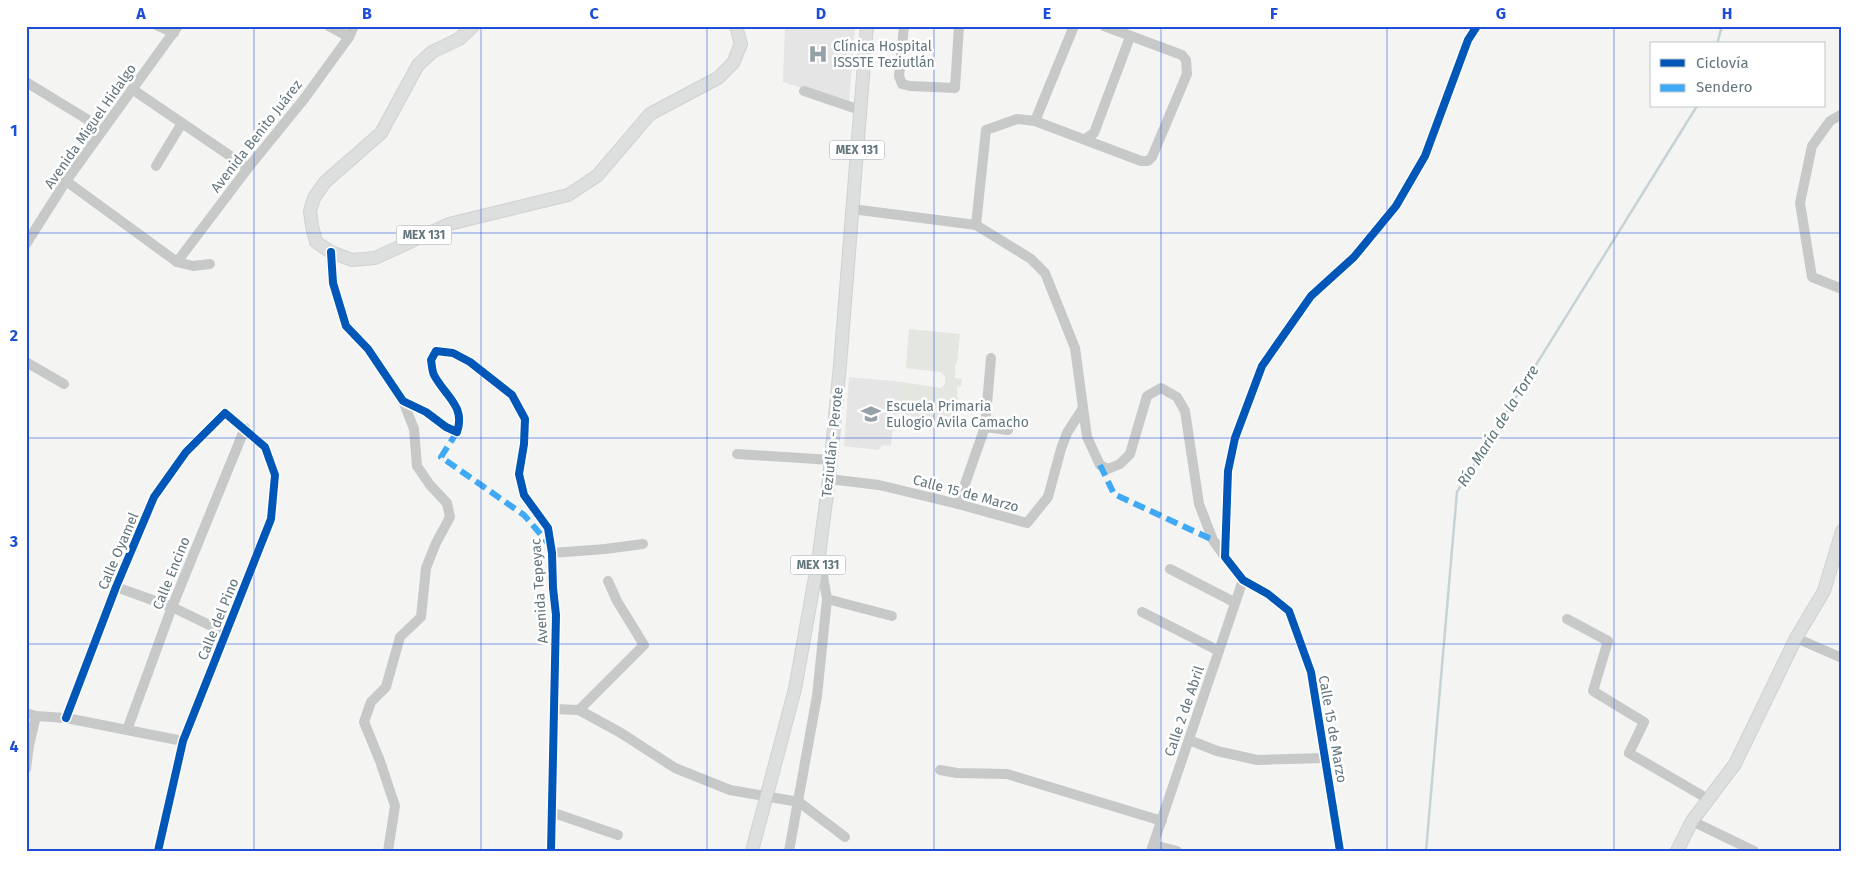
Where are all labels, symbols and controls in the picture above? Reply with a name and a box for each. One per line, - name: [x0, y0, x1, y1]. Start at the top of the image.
- text: A: [135, 4, 146, 23]
- text: B: [362, 4, 372, 23]
- text: C: [589, 4, 599, 23]
- text: D: [816, 4, 826, 23]
- text: E: [1043, 4, 1051, 23]
- text: F: [1270, 4, 1278, 23]
- text: G: [1496, 4, 1506, 23]
- text: H: [1722, 4, 1732, 23]
- place label: Clínica Hospital ISSSTE Teziutlán: [833, 38, 935, 71]
- legend: [1650, 42, 1826, 108]
- hospital icon: Clínica Hospital ISSSTE Teziutlán: [807, 43, 829, 65]
- text: Ciclovía: [1696, 54, 1749, 72]
- street label: Avenida Miguel Hidalgo: [41, 61, 140, 192]
- street label: Avenida Benito Juárez: [207, 77, 306, 196]
- text: Sendero: [1696, 78, 1752, 96]
- text: 1: [10, 121, 18, 140]
- road number: MEX 131: [830, 140, 884, 160]
- road number: MEX 131: [396, 226, 452, 244]
- text: 2: [10, 326, 18, 345]
- water label: Río María de la Torre: [1453, 362, 1543, 490]
- street label: Teziutlán - Perote: [818, 386, 847, 498]
- place label: Escuela Primaria Eulogio Avila Camacho: [886, 398, 1029, 431]
- school or university icon: Escuela Primaria Eulogio Avila Camacho: [860, 403, 882, 425]
- street label: Calle 15 de Marzo: [911, 471, 1021, 516]
- street label: Calle Oyamel: [95, 510, 142, 592]
- text: 3: [9, 532, 18, 551]
- street label: Calle Encino: [149, 534, 194, 612]
- street label: Avenida Tepeyac: [527, 538, 552, 644]
- road number: MEX 131: [790, 556, 846, 574]
- street label: Calle del Pino: [194, 576, 243, 663]
- street label: Calle 2 de Abril: [1161, 664, 1208, 759]
- street label: Calle 15 de Marzo: [1315, 674, 1350, 784]
- text: 4: [9, 737, 19, 756]

